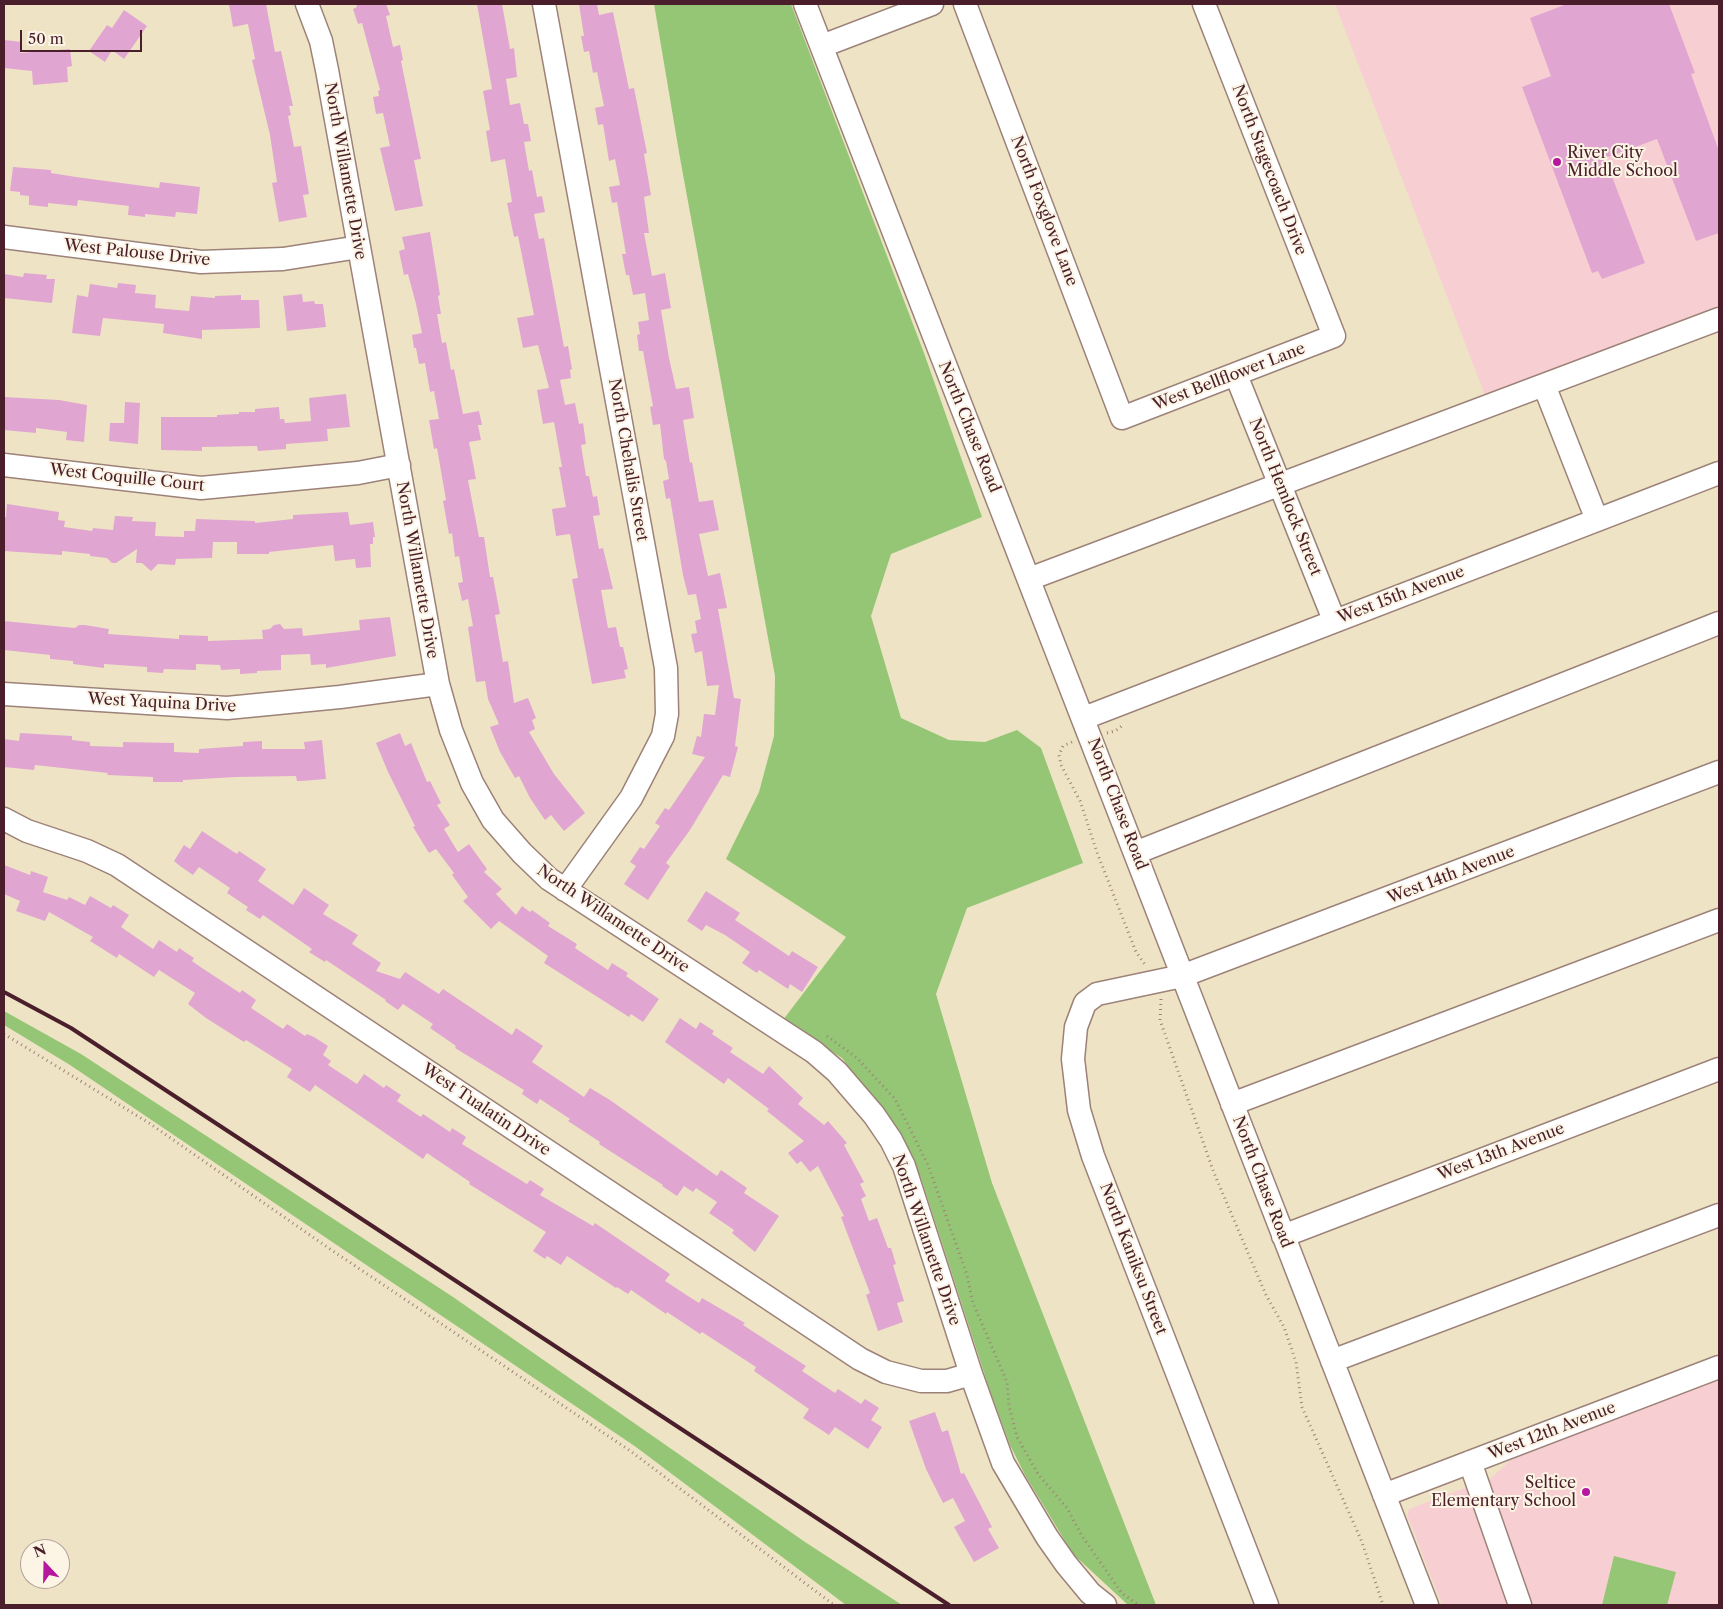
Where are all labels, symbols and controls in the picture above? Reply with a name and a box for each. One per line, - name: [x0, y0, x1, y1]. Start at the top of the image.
- scale bar: [22, 20, 145, 52]
- text: 50 m: [28, 29, 64, 48]
- street label: North Willamette Drive: [320, 81, 370, 261]
- street label: North Stagecoach Drive: [1228, 82, 1310, 258]
- street label: North Foxglove Lane: [1006, 133, 1082, 289]
- place label: River City Middle School: [1567, 143, 1678, 181]
- marker: River City Middle School: [1551, 156, 1563, 168]
- street label: West Palouse Drive: [63, 236, 211, 270]
- street label: West Bellflower Lane: [1150, 339, 1308, 415]
- street label: North Chase Road: [934, 359, 1004, 495]
- street label: North Chehalis Street: [604, 377, 652, 543]
- street label: North Hemlock Street: [1245, 415, 1325, 579]
- street label: West Coquille Court: [49, 460, 205, 496]
- street label: North Willamette Drive: [392, 480, 442, 660]
- street label: West 15th Avenue: [1335, 562, 1467, 628]
- street label: West Yaquina Drive: [87, 690, 237, 716]
- street label: North Chase Road: [1083, 735, 1151, 873]
- street label: West 14th Avenue: [1385, 842, 1517, 908]
- street label: North Willamette Drive: [533, 861, 693, 977]
- street label: West Tualatin Drive: [418, 1060, 554, 1160]
- street label: North Chase Road: [1228, 1113, 1296, 1251]
- street label: West 13th Avenue: [1435, 1119, 1567, 1185]
- street label: North Willamette Drive: [888, 1152, 964, 1328]
- street label: North Kaniksu Street: [1095, 1181, 1171, 1337]
- street label: West 12th Avenue: [1486, 1398, 1618, 1464]
- place label: Seltice Elementary School: [1431, 1473, 1576, 1511]
- marker: Seltice Elementary School: [1580, 1486, 1592, 1498]
- north arrow: [20, 1539, 70, 1589]
- text: N: [31, 1540, 49, 1562]

